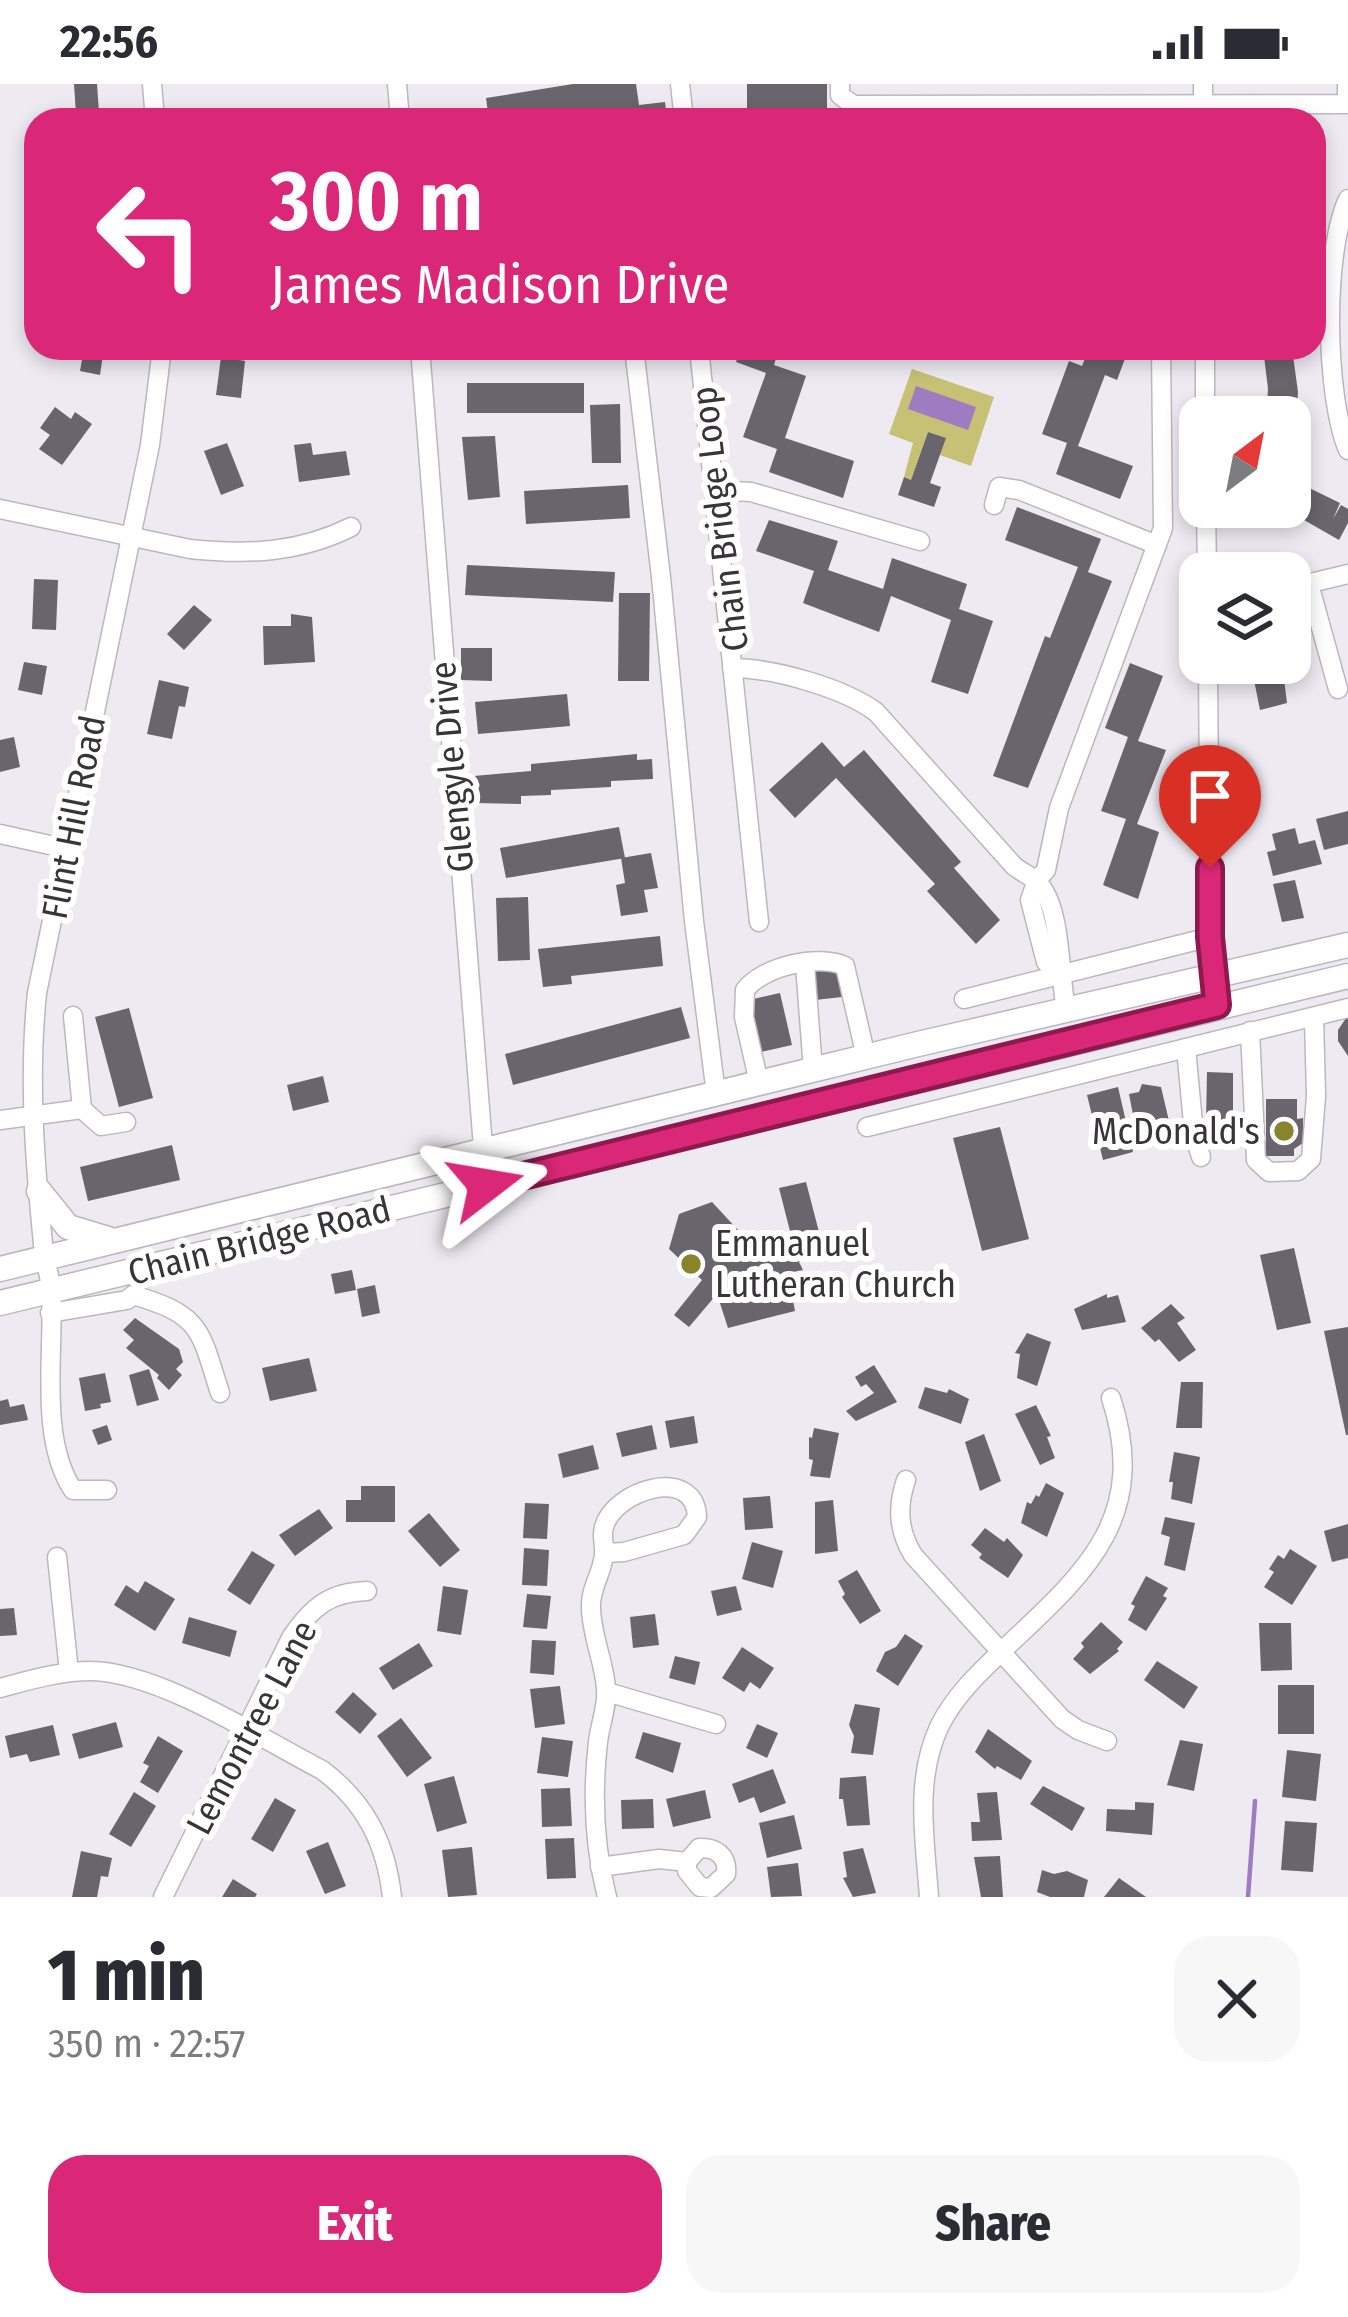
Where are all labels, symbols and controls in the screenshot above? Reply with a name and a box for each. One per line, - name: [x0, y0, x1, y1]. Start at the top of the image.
- text: 22:56: [60, 15, 158, 69]
- text: 300 m: [270, 151, 483, 252]
- icon: left: [72, 156, 228, 312]
- text: James Madison Drive: [270, 253, 730, 317]
- street label: Chain Bridge Loop: [682, 384, 758, 654]
- north arrow: [1179, 396, 1311, 528]
- map controls: [1179, 396, 1311, 684]
- button: layers: [1179, 552, 1311, 684]
- street label: Glengyle Drive: [421, 660, 483, 874]
- street label: Flint Hill Road: [33, 712, 115, 923]
- pin: [1159, 745, 1261, 868]
- icon: arrive: [1177, 763, 1243, 829]
- place label: McDonald's: [1092, 1110, 1260, 1154]
- marker: McDonald's: [1271, 1118, 1297, 1144]
- position arrow: [423, 1122, 549, 1248]
- street label: Chain Bridge Road: [123, 1187, 395, 1295]
- place label: Emmanuel Lutheran Church: [715, 1222, 956, 1307]
- marker: Emmanuel Lutheran Church: [678, 1251, 704, 1277]
- street label: Lemontree Lane: [177, 1613, 327, 1842]
- text: 1 min: [48, 1933, 205, 2019]
- button: close: [1174, 1936, 1300, 2062]
- text: 350 m · 22:57: [48, 2021, 245, 2067]
- button: Exit: [48, 2155, 662, 2293]
- button: Share: [686, 2155, 1300, 2293]

